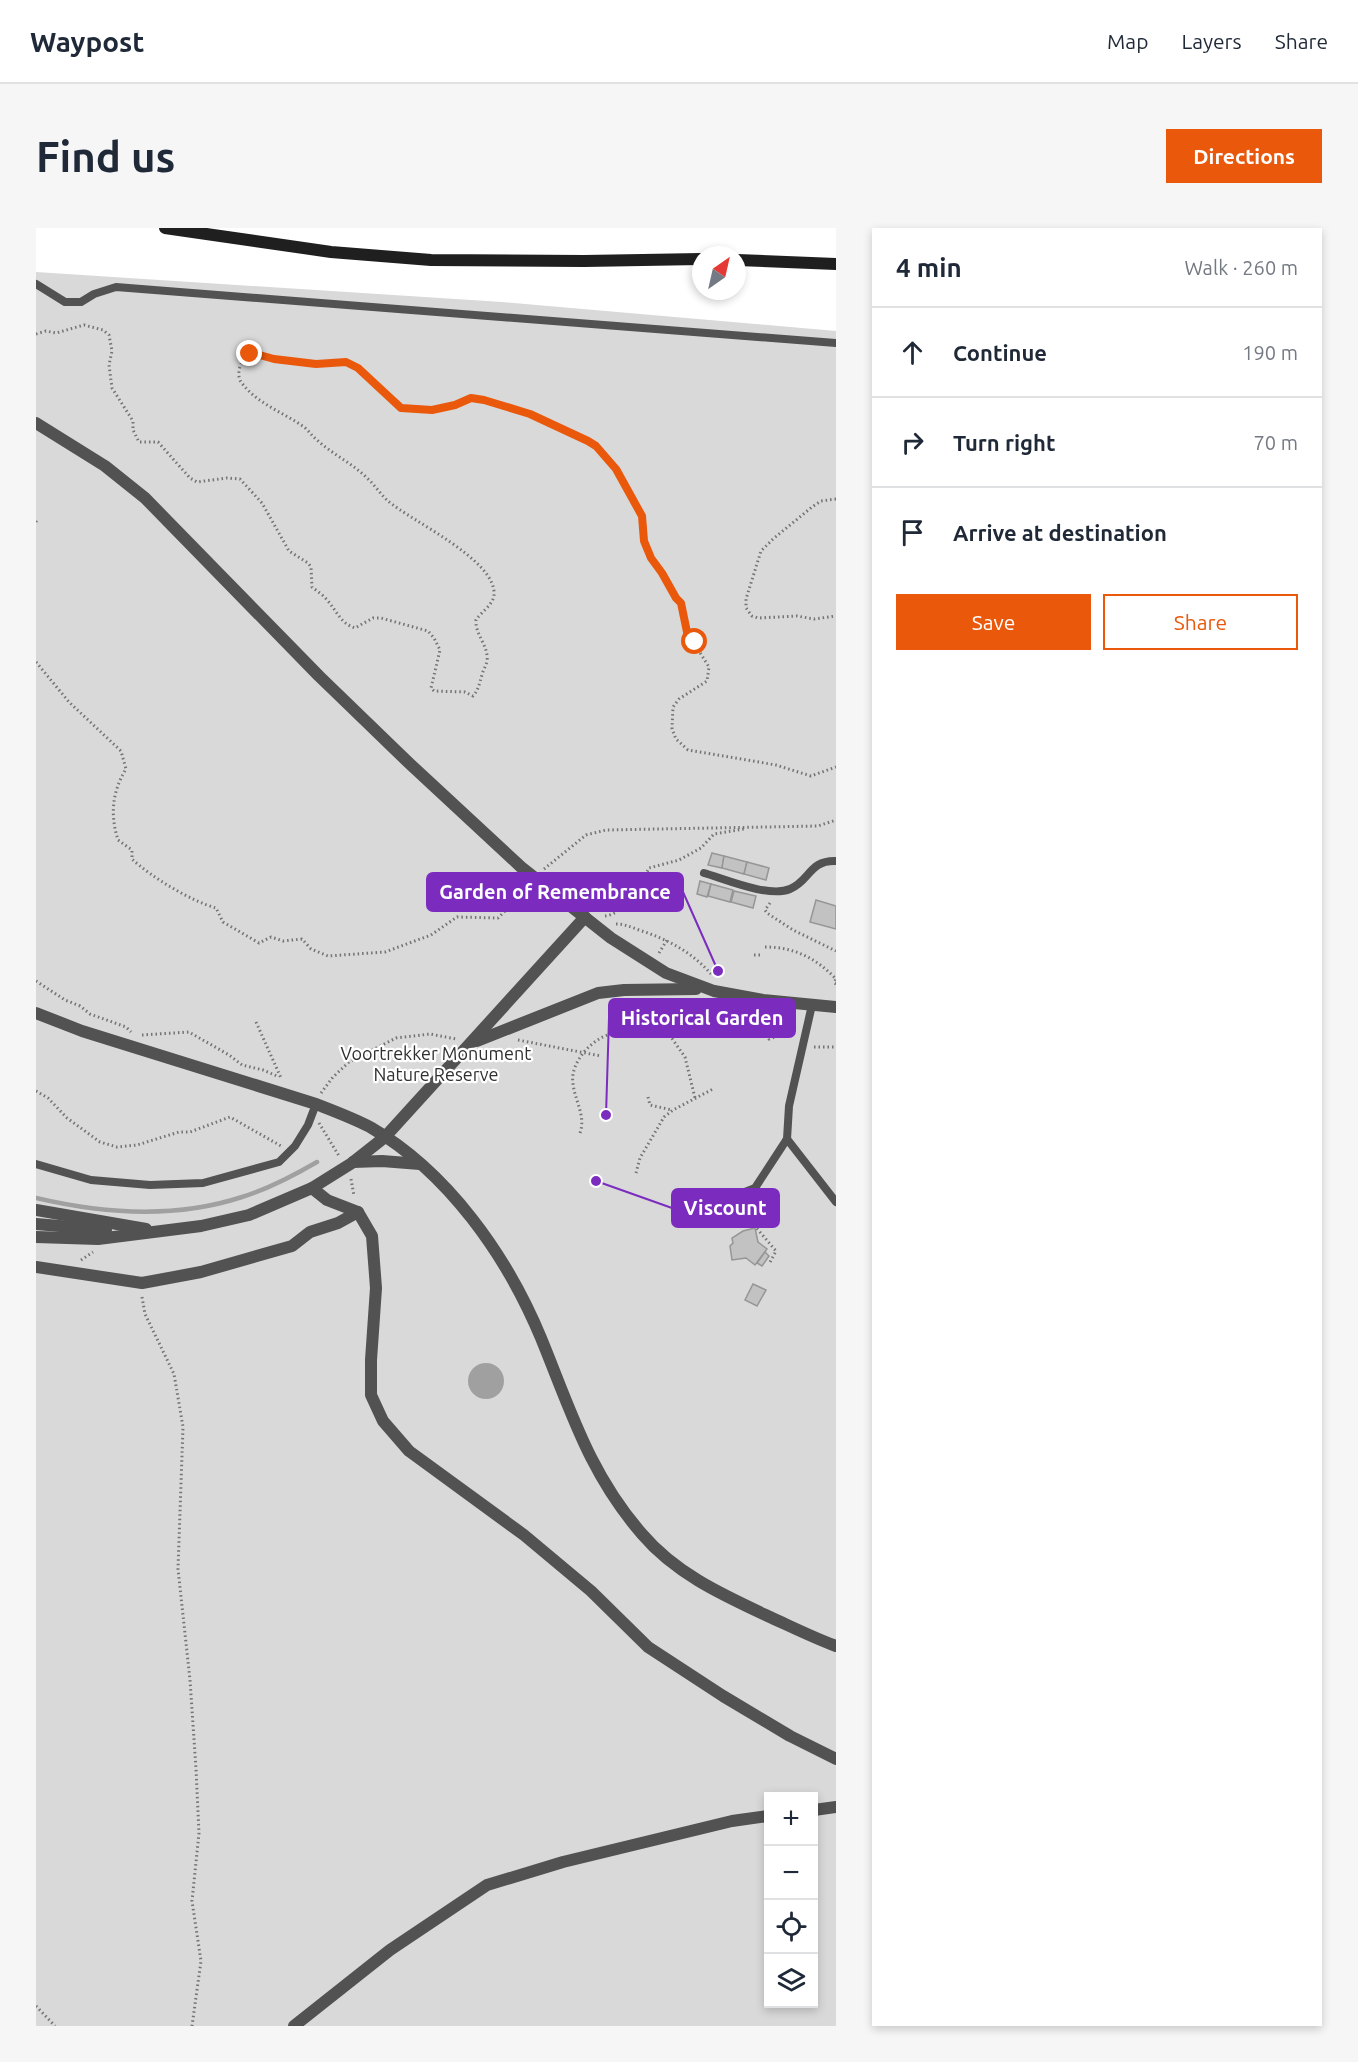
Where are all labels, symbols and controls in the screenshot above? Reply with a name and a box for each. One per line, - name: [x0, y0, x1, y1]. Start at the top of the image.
- text: Waypost: [30, 26, 144, 57]
- text: Map: [1107, 29, 1148, 53]
- text: Layers: [1181, 29, 1242, 53]
- text: Share: [1275, 29, 1328, 53]
- button: Directions: [1166, 129, 1322, 183]
- text: Find us: [36, 133, 175, 180]
- north arrow: [692, 246, 746, 300]
- text: 4 min: [896, 253, 962, 282]
- text: Walk · 260 m: [1185, 256, 1298, 279]
- icon: ahead: [896, 336, 929, 369]
- route end: [236, 340, 262, 366]
- text: Continue: [953, 340, 1047, 365]
- text: 190 m: [1242, 341, 1298, 364]
- icon: right: [896, 426, 929, 459]
- text: Turn right: [953, 430, 1055, 455]
- text: 70 m: [1254, 431, 1298, 454]
- icon: arrive: [896, 516, 929, 549]
- text: Arrive at destination: [953, 520, 1167, 545]
- button: Save: [896, 594, 1091, 650]
- button: Share: [1103, 594, 1298, 650]
- route start: [681, 628, 707, 654]
- callout: Garden of Remembrance: [427, 873, 683, 911]
- text: Garden of Remembrance: [439, 880, 671, 903]
- callout: Historical Garden: [609, 999, 795, 1037]
- text: Historical Garden: [621, 1006, 783, 1029]
- park label: Voortrekker Monument Nature Reserve: [341, 1043, 531, 1084]
- callout: Viscount: [672, 1189, 779, 1227]
- text: Viscount: [683, 1196, 767, 1219]
- map controls: [764, 1792, 818, 2008]
- button: +: [764, 1792, 818, 1846]
- button: −: [764, 1846, 818, 1900]
- button: locate: [764, 1900, 818, 1954]
- button: layers: [764, 1954, 818, 2008]

